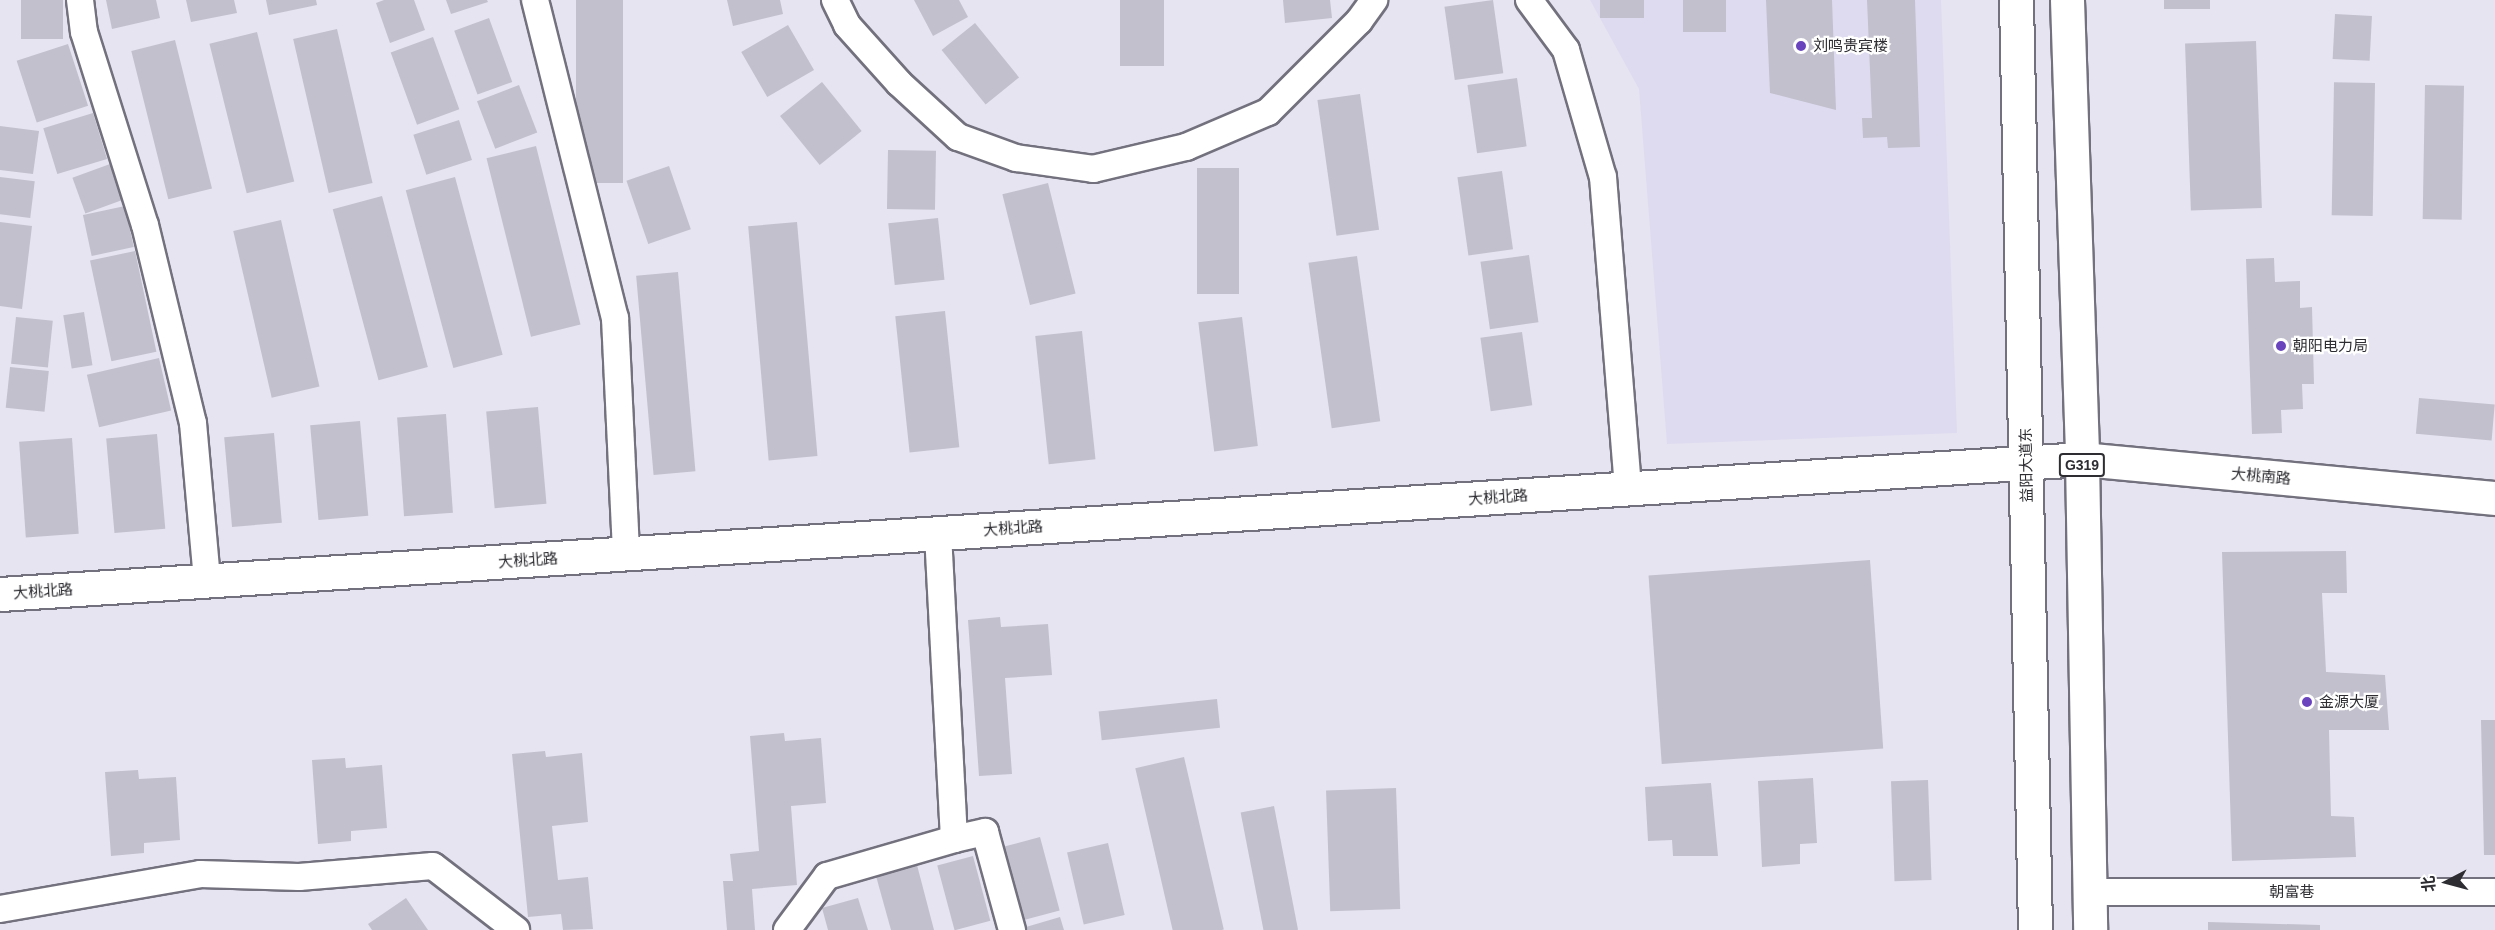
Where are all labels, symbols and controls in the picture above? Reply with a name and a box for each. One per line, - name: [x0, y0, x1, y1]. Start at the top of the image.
- place label: 刘鸣贵宾楼: [1813, 37, 1888, 55]
- marker: 刘鸣贵宾楼: [1794, 39, 1808, 53]
- place label: 朝阳电力局: [2293, 337, 2368, 355]
- marker: 朝阳电力局: [2274, 339, 2288, 353]
- street label: 益阳大道东: [2016, 427, 2036, 503]
- road number: G319: [2058, 454, 2106, 476]
- street label: 大桃南路: [2230, 464, 2292, 488]
- street label: 大桃北路: [1467, 486, 1529, 508]
- street label: 大桃北路: [982, 517, 1044, 539]
- street label: 大桃北路: [497, 549, 559, 571]
- street label: 大桃北路: [12, 580, 74, 602]
- place label: 金源大厦: [2319, 693, 2379, 711]
- marker: 金源大厦: [2300, 695, 2314, 709]
- north arrow: [2417, 852, 2477, 912]
- text: 北: [2419, 875, 2438, 893]
- street label: 朝富巷: [2270, 883, 2314, 901]

